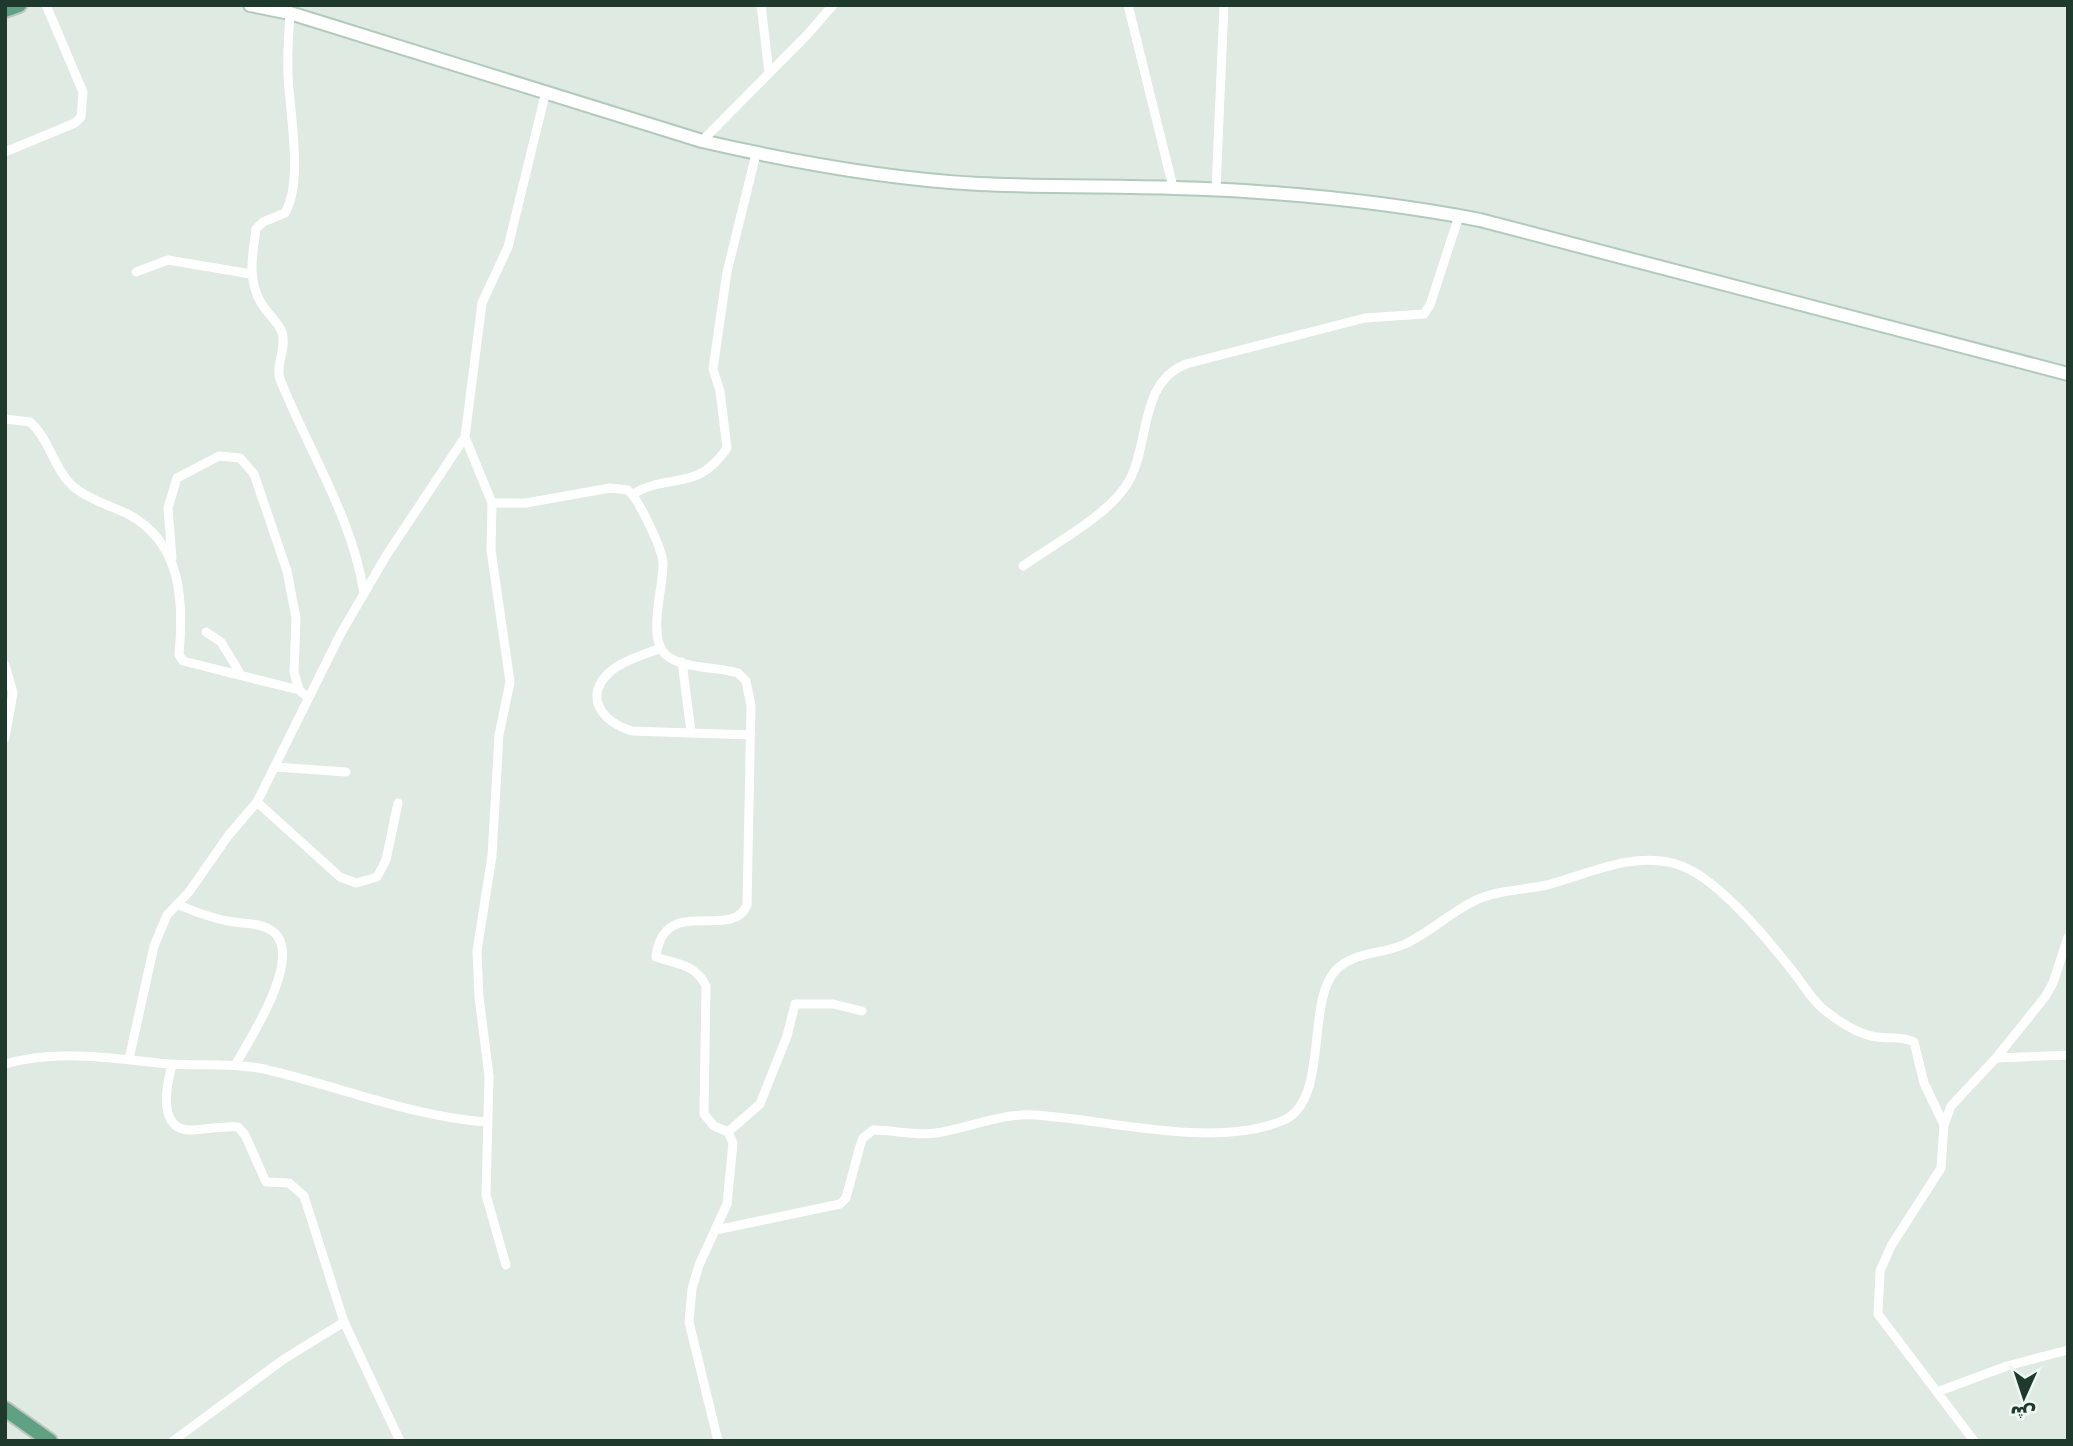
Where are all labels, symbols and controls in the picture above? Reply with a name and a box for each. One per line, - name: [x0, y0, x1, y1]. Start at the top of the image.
- north arrow: [1989, 1362, 2059, 1432]
- text: ش: [2009, 1401, 2037, 1426]

